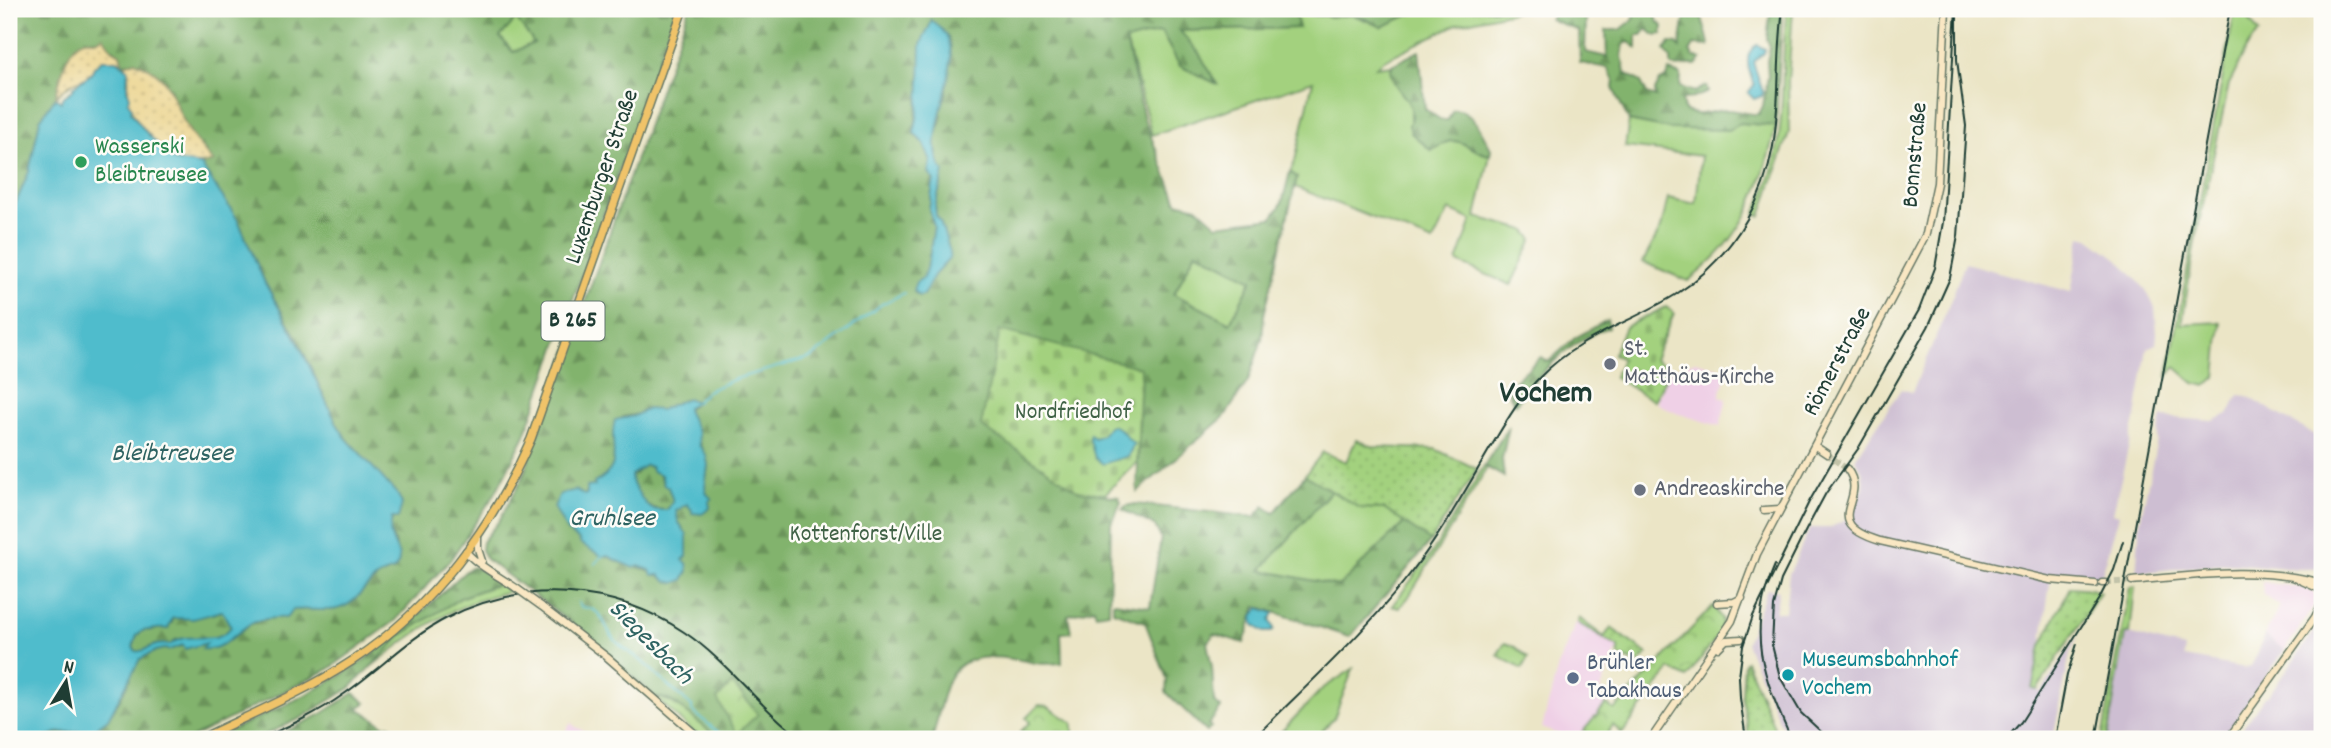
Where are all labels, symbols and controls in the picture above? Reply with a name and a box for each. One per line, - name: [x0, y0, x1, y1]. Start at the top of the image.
- street label: Luxemburger Straße: [557, 85, 649, 269]
- street label: Bonnstraße: [1894, 101, 1938, 209]
- place label: Wasserski Bleibtreusee: [95, 131, 207, 193]
- marker: Wasserski Bleibtreusee: [73, 154, 89, 170]
- street label: Römerstraße: [1795, 301, 1881, 423]
- road number: B 265: [542, 302, 604, 340]
- place label: St. Matthäus-Kirche: [1624, 333, 1774, 395]
- marker: St. Matthäus-Kirche: [1602, 356, 1618, 372]
- district label: Vochem: [1499, 372, 1593, 418]
- park label: Nordfriedhof: [1015, 396, 1132, 430]
- water label: Bleibtreusee: [111, 436, 234, 473]
- place label: Andreaskirche: [1654, 473, 1785, 507]
- marker: Andreaskirche: [1632, 482, 1648, 498]
- water label: Gruhlsee: [569, 501, 657, 538]
- park label: Kottenforst/Ville: [790, 518, 942, 552]
- water label: Siegesbach: [599, 592, 702, 695]
- place label: Museumsbahnhof Vochem: [1802, 644, 1958, 706]
- north arrow: [32, 646, 102, 716]
- place label: Brühler Tabakhaus: [1587, 647, 1682, 709]
- text: N: [61, 655, 76, 683]
- marker: Museumsbahnhof Vochem: [1780, 667, 1796, 683]
- marker: Brühler Tabakhaus: [1565, 670, 1581, 686]

